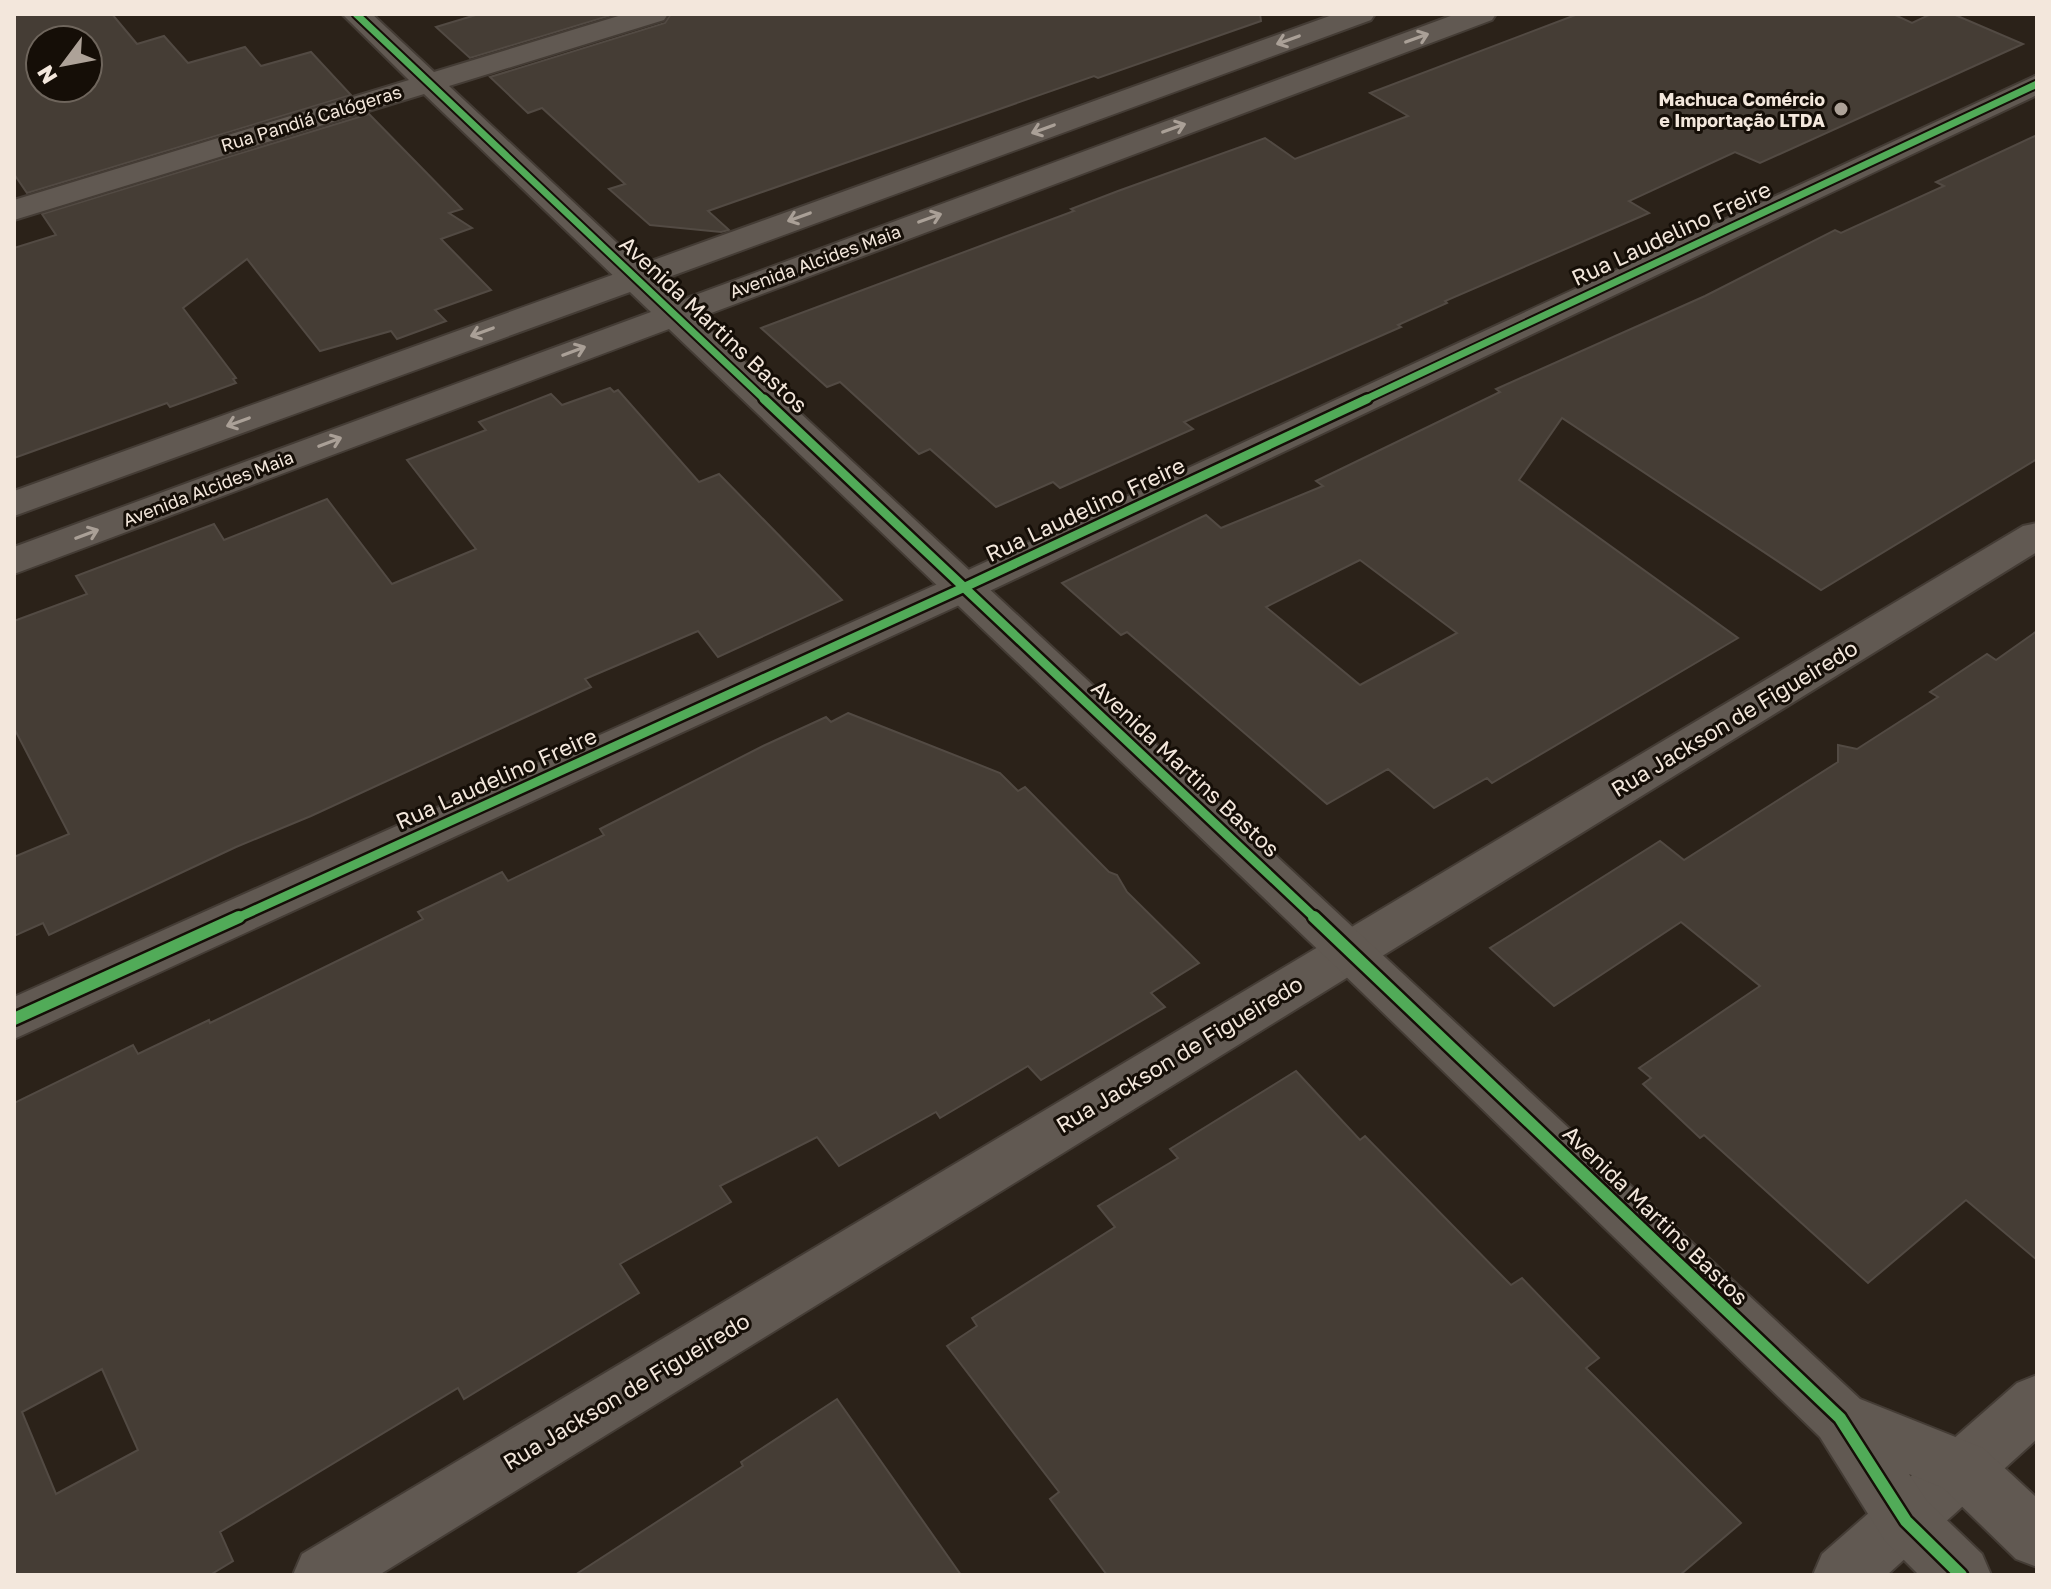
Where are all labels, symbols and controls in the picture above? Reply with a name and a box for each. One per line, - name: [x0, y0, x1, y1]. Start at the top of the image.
- north arrow: [24, 24, 104, 104]
- one-way arrow: [1404, 30, 1429, 44]
- one-way arrow: [1276, 34, 1301, 49]
- text: N: [31, 61, 62, 89]
- street label: Rua Pandiá Calógeras: [218, 80, 404, 156]
- place label: Machuca Comércio e Importação LTDA: [1659, 88, 1825, 131]
- marker: Machuca Comércio e Importação LTDA: [1832, 100, 1850, 118]
- one-way arrow: [1161, 120, 1185, 134]
- one-way arrow: [1031, 123, 1056, 137]
- street label: Rua Laudelino Freire: [1567, 175, 1775, 291]
- one-way arrow: [917, 210, 942, 225]
- one-way arrow: [787, 211, 812, 225]
- street label: Avenida Alcides Maia: [726, 220, 904, 302]
- street label: Avenida Martins Bastos: [614, 230, 814, 418]
- one-way arrow: [470, 326, 495, 341]
- one-way arrow: [561, 343, 586, 357]
- one-way arrow: [226, 416, 250, 430]
- one-way arrow: [318, 434, 342, 448]
- street label: Avenida Alcides Maia: [120, 445, 296, 531]
- street label: Rua Laudelino Freire: [981, 451, 1189, 567]
- one-way arrow: [74, 525, 99, 540]
- street label: Rua Jackson de Figueiredo: [1606, 634, 1862, 802]
- street label: Avenida Martins Bastos: [1086, 674, 1286, 862]
- street label: Rua Laudelino Freire: [391, 722, 601, 834]
- street label: Rua Jackson de Figueiredo: [1051, 970, 1307, 1138]
- street label: Avenida Martins Bastos: [1558, 1119, 1754, 1311]
- street label: Rua Jackson de Figueiredo: [498, 1307, 754, 1475]

